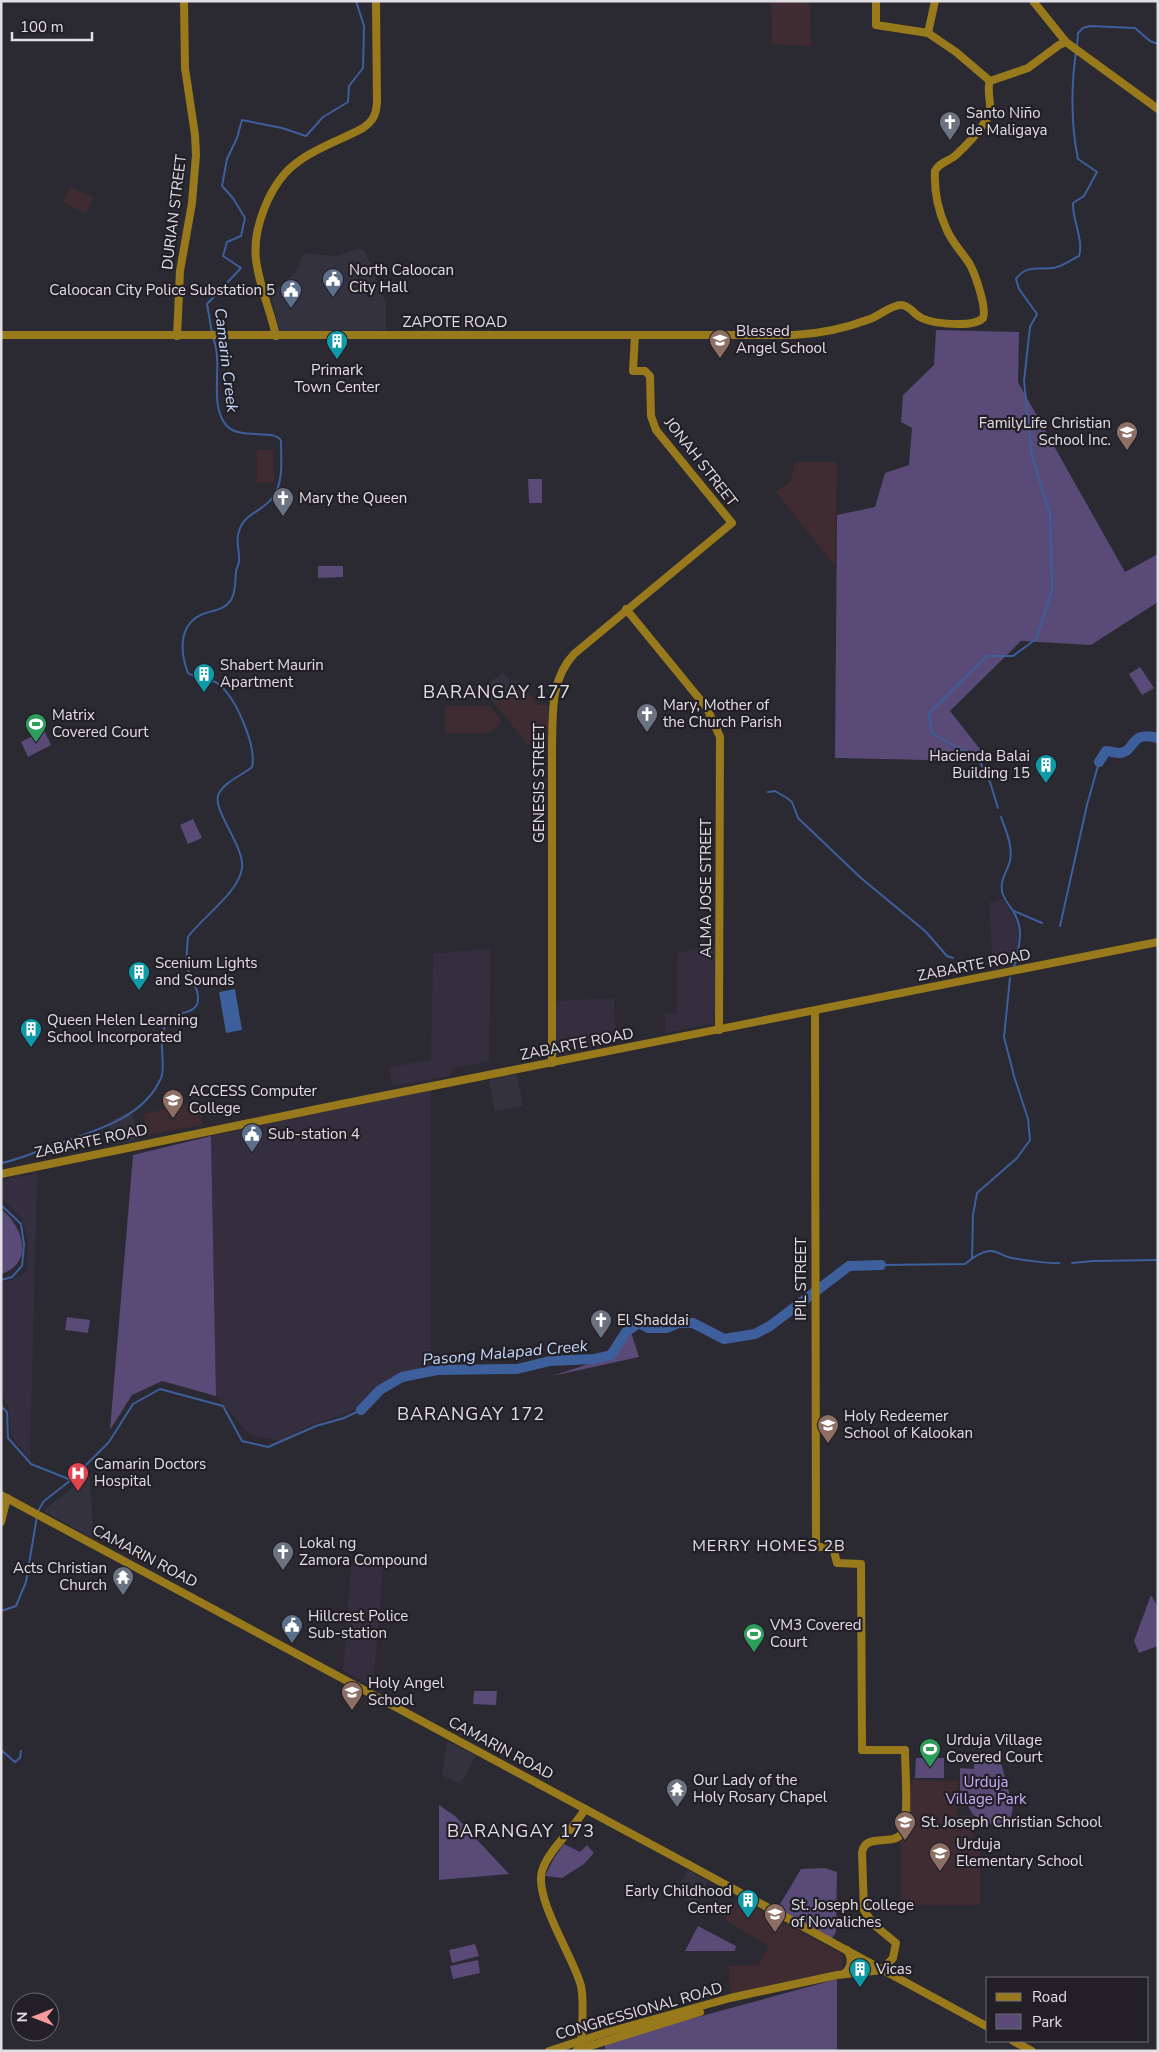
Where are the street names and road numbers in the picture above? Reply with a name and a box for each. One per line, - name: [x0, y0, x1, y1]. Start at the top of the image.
- street label: DURIAN STREET: [157, 153, 191, 271]
- street label: ZAPOTE ROAD: [403, 312, 507, 332]
- street label: JONAH STREET: [659, 412, 742, 511]
- street label: GENESIS STREET: [529, 723, 549, 843]
- street label: ALMA JOSE STREET: [696, 818, 716, 958]
- street label: ZABARTE ROAD: [916, 944, 1032, 986]
- street label: ZABARTE ROAD: [519, 1023, 635, 1065]
- street label: ZABARTE ROAD: [33, 1119, 149, 1163]
- street label: IPIL STREET: [791, 1237, 811, 1321]
- street label: CAMARIN ROAD: [89, 1520, 201, 1592]
- street label: CAMARIN ROAD: [445, 1712, 557, 1784]
- street label: CONGRESSIONAL ROAD: [553, 1978, 725, 2044]

